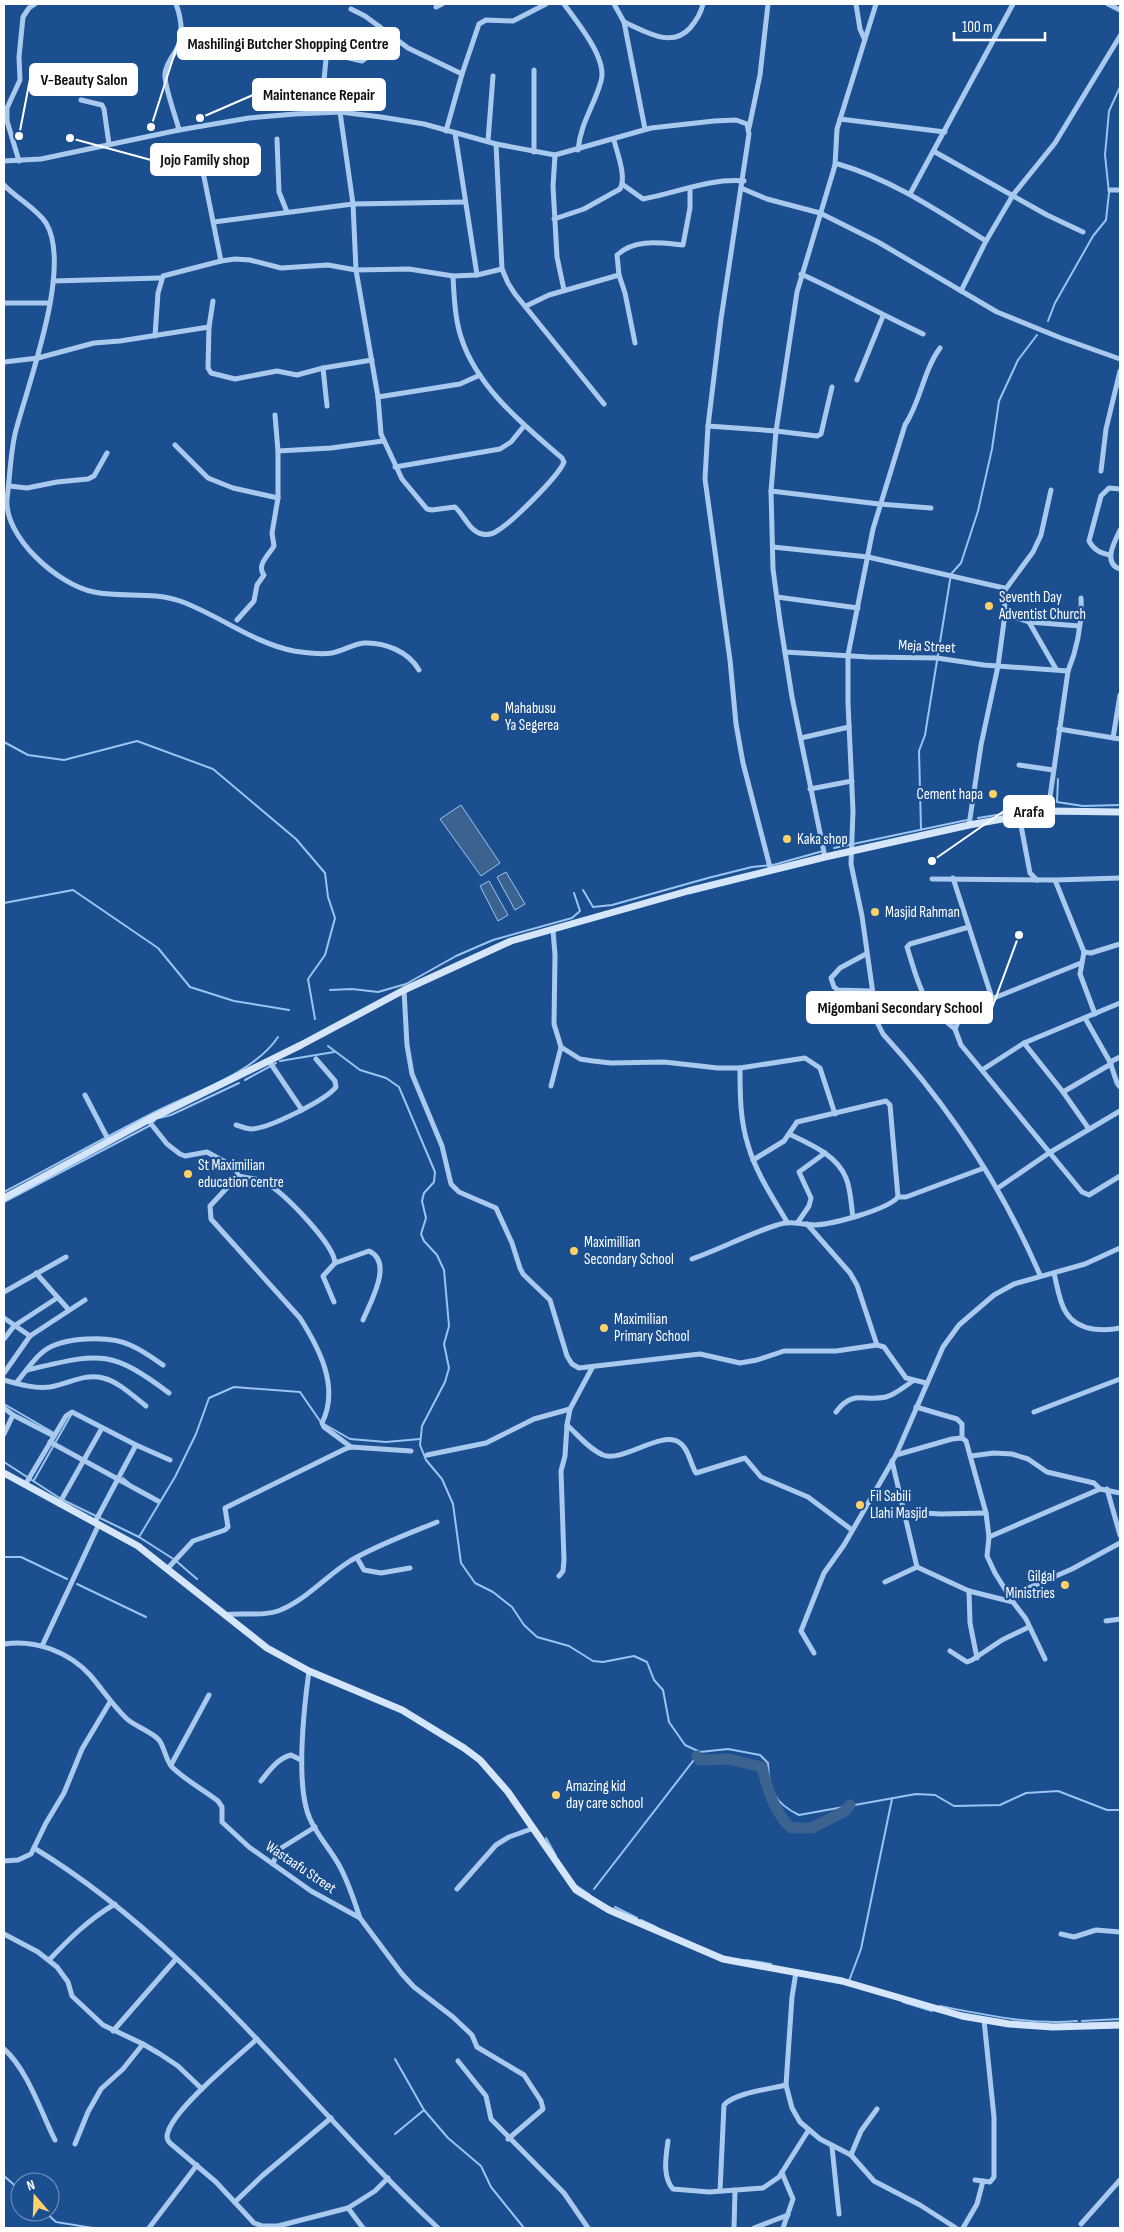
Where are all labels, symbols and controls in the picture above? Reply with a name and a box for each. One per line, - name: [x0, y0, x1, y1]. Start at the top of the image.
- scale bar: [954, 10, 1045, 42]
- text: 100 m: [962, 18, 993, 37]
- callout: Mashilingi Butcher Shopping Centre: [178, 28, 399, 59]
- text: Mashilingi Butcher Shopping Centre: [187, 35, 389, 54]
- callout: V-Beauty Salon: [30, 64, 137, 95]
- text: V-Beauty Salon: [40, 71, 128, 90]
- callout: Maintenance Repair: [253, 79, 385, 110]
- text: Maintenance Repair: [263, 86, 375, 105]
- callout: Jojo Family shop: [151, 144, 260, 175]
- text: Jojo Family shop: [159, 151, 250, 170]
- place label: Seventh Day Adventist Church: [998, 588, 1086, 624]
- marker: Seventh Day Adventist Church: [983, 600, 995, 612]
- street label: Meja Street: [898, 636, 957, 658]
- place label: Mahabusu Ya Segerea: [505, 699, 559, 735]
- marker: Mahabusu Ya Segerea: [489, 711, 501, 723]
- place label: Cement hapa: [917, 785, 983, 804]
- marker: Cement hapa: [987, 788, 999, 800]
- callout: Arafa: [1004, 796, 1054, 827]
- text: Arafa: [1013, 803, 1044, 822]
- place label: Kaka shop: [797, 830, 848, 849]
- marker: Kaka shop: [781, 833, 793, 845]
- place label: Masjid Rahman: [885, 903, 960, 922]
- marker: Masjid Rahman: [869, 906, 881, 918]
- callout: Migombani Secondary School: [807, 992, 992, 1023]
- text: Migombani Secondary School: [818, 999, 982, 1018]
- place label: St Maximilian education centre: [198, 1156, 284, 1192]
- marker: St Maximilian education centre: [182, 1168, 194, 1180]
- place label: Maximillian Secondary School: [584, 1233, 674, 1269]
- marker: Maximillian Secondary School: [568, 1245, 580, 1257]
- place label: Maximilian Primary School: [614, 1310, 690, 1346]
- marker: Maximilian Primary School: [598, 1322, 610, 1334]
- place label: Fil Sabili Llahi Masjid: [870, 1487, 928, 1523]
- marker: Fil Sabili Llahi Masjid: [854, 1499, 866, 1511]
- place label: Gilgal Ministries: [1006, 1567, 1055, 1603]
- marker: Gilgal Ministries: [1059, 1579, 1071, 1591]
- place label: Amazing kid day care school: [565, 1777, 643, 1813]
- marker: Amazing kid day care school: [550, 1789, 562, 1801]
- street label: Wastaafu Street: [262, 1837, 340, 1898]
- north arrow: [10, 2172, 60, 2222]
- text: N: [25, 2176, 37, 2194]

